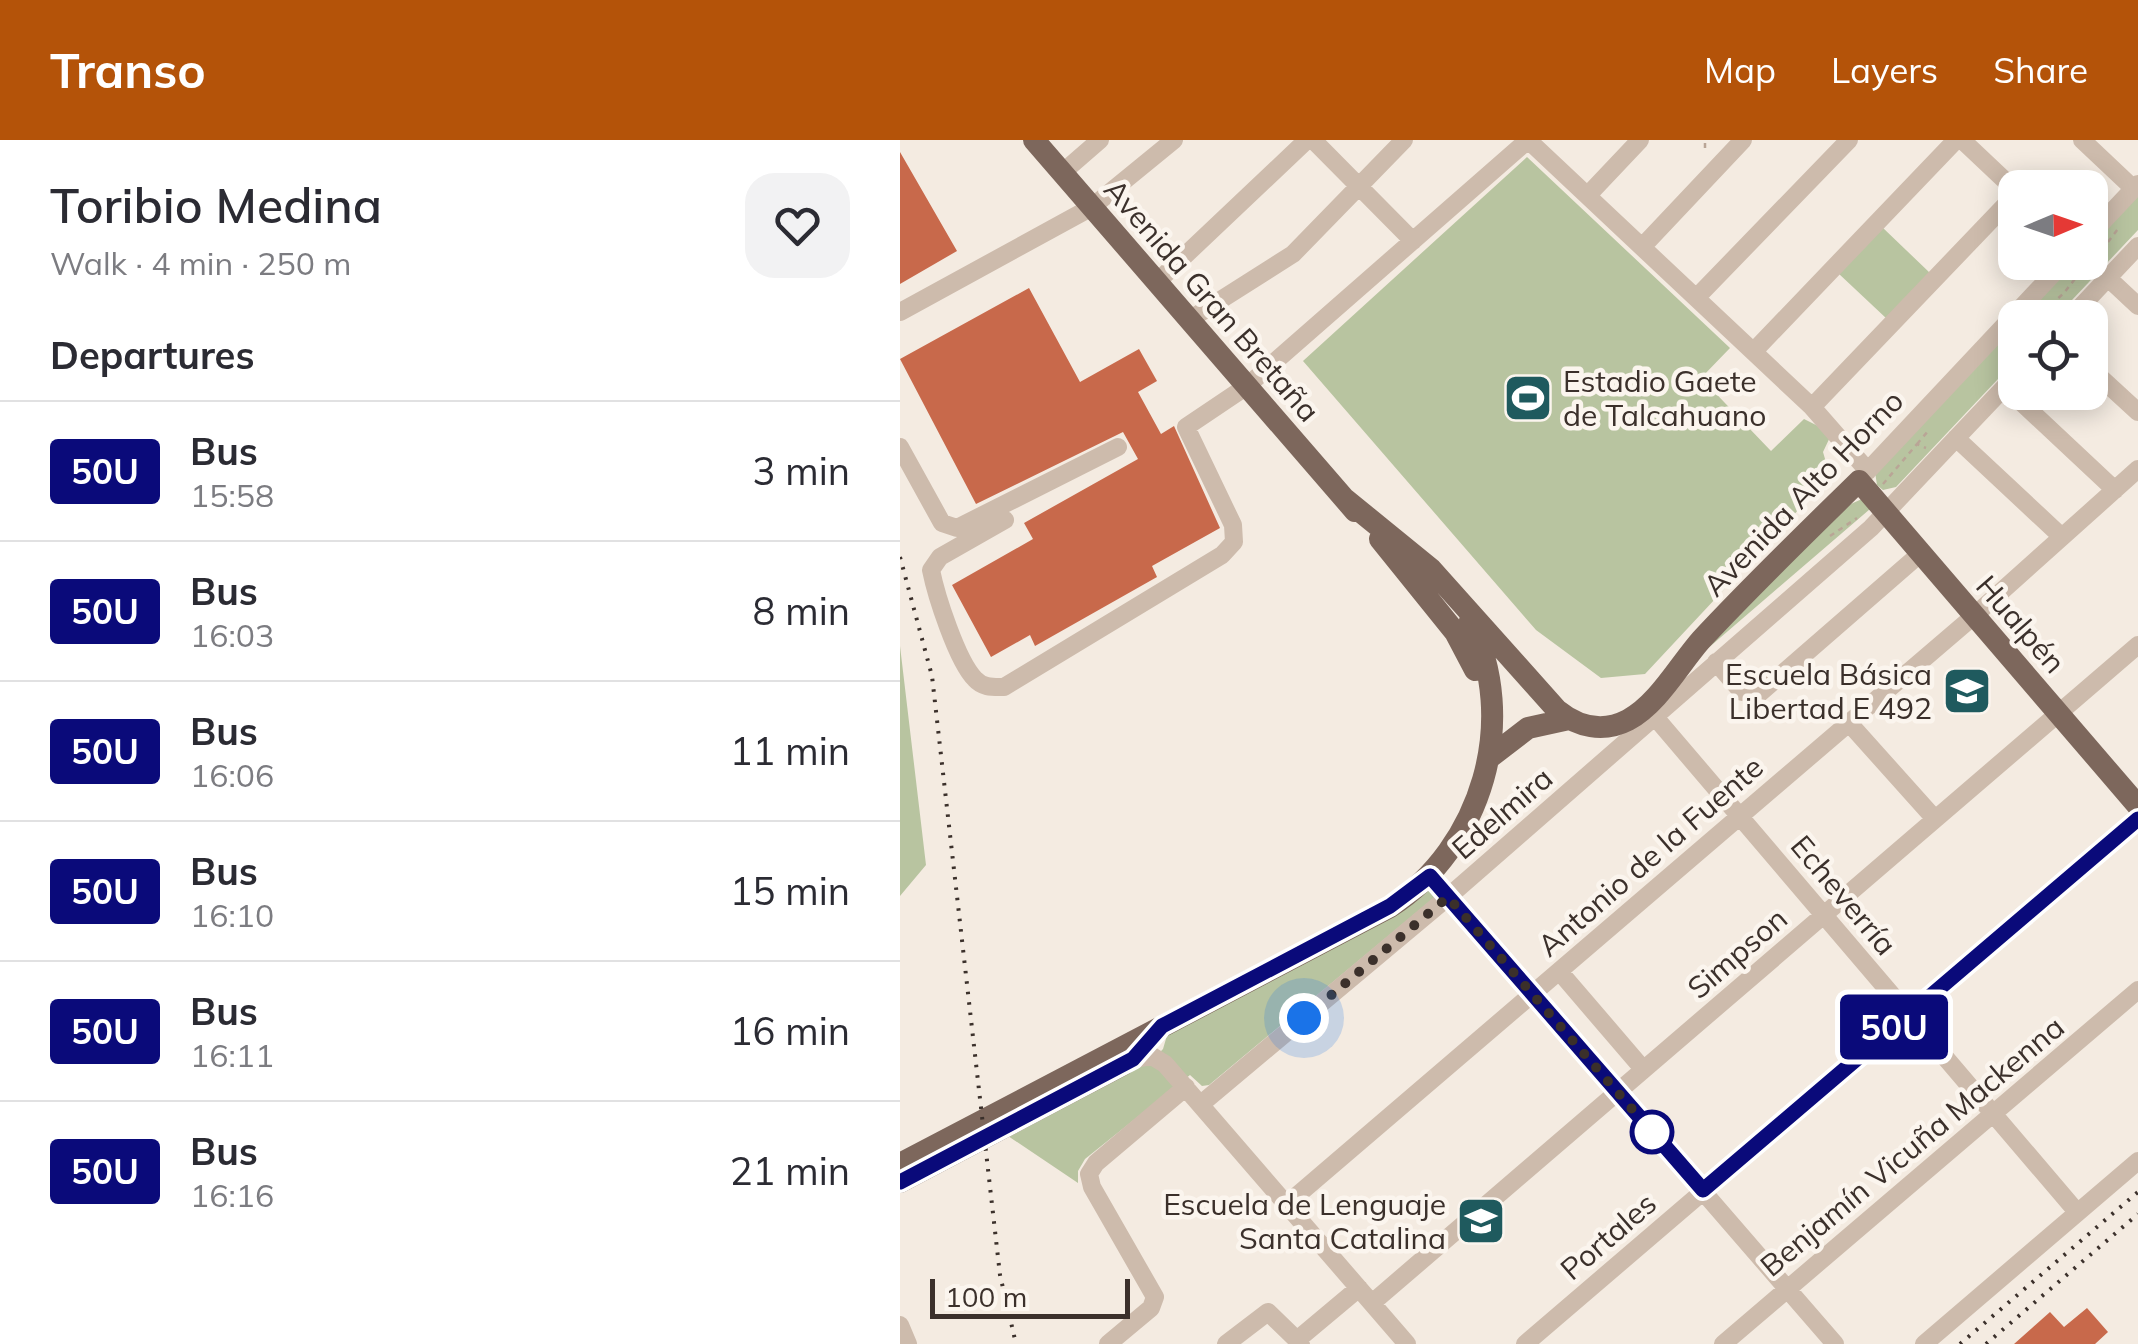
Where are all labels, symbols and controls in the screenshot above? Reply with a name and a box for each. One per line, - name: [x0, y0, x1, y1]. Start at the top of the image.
- text: Transo: [50, 40, 206, 100]
- text: Map: [1704, 48, 1776, 92]
- text: Layers: [1831, 48, 1938, 92]
- text: Share: [1993, 48, 2088, 92]
- north arrow: [1998, 170, 2108, 280]
- map controls: [1998, 170, 2108, 410]
- street label: Avenida Gran Bretaña: [1096, 171, 1328, 429]
- button: heart: [745, 173, 850, 278]
- text: Toribio Medina: [50, 175, 382, 235]
- text: Walk · 4 min · 250 m: [50, 243, 351, 283]
- button: locate: [1998, 300, 2108, 410]
- text: Departures: [50, 331, 254, 379]
- place label: Estadio Gaete de Talcahuano: [1563, 362, 1766, 434]
- sports icon: Estadio Gaete de Talcahuano: [1502, 372, 1554, 424]
- street label: Avenida Alto Horno: [1695, 382, 1911, 604]
- text: Bus: [190, 427, 258, 475]
- text: 3 min: [753, 447, 850, 495]
- text: 50U: [71, 449, 139, 493]
- text: 15:58: [190, 475, 274, 515]
- text: Bus: [190, 567, 258, 615]
- street label: Hualpén: [1968, 567, 2074, 681]
- text: 8 min: [753, 587, 850, 635]
- text: 50U: [71, 589, 139, 633]
- text: 16:03: [190, 615, 274, 655]
- place label: Escuela Básica Libertad E 492: [1725, 655, 1932, 727]
- school or university icon: Escuela Básica Libertad E 492: [1941, 665, 1993, 717]
- text: Bus: [190, 707, 258, 755]
- text: 11 min: [730, 727, 850, 775]
- text: 50U: [71, 729, 139, 773]
- street label: Antonio de la Fuente: [1529, 748, 1771, 964]
- text: 16:06: [190, 755, 274, 795]
- street label: Edelmira: [1444, 759, 1560, 867]
- street label: Echeverría: [1783, 827, 1905, 963]
- text: Bus: [190, 847, 258, 895]
- text: 15 min: [730, 867, 850, 915]
- text: 50U: [71, 869, 139, 913]
- text: 16:10: [190, 895, 274, 935]
- street label: Simpson: [1679, 899, 1795, 1007]
- text: Bus: [190, 987, 258, 1035]
- your location: [1279, 993, 1329, 1043]
- line badge: 50U: [1836, 994, 1952, 1060]
- text: 50U: [1860, 1005, 1928, 1049]
- text: 16 min: [730, 1007, 850, 1055]
- street label: Benjamín Vicuña Mackenna: [1752, 1008, 2072, 1284]
- text: 50U: [71, 1009, 139, 1053]
- text: 16:11: [190, 1035, 274, 1075]
- unlabelled marker: [1631, 1111, 1673, 1153]
- text: Bus: [190, 1127, 258, 1175]
- text: 21 min: [730, 1147, 850, 1195]
- text: 50U: [71, 1149, 139, 1193]
- text: 16:16: [190, 1175, 274, 1215]
- street label: Portales: [1552, 1184, 1664, 1288]
- place label: Escuela de Lenguaje Santa Catalina: [1163, 1185, 1446, 1257]
- school or university icon: Escuela de Lenguaje Santa Catalina: [1455, 1195, 1507, 1247]
- scale bar: [930, 1274, 1130, 1318]
- text: 100 m: [945, 1279, 1027, 1314]

